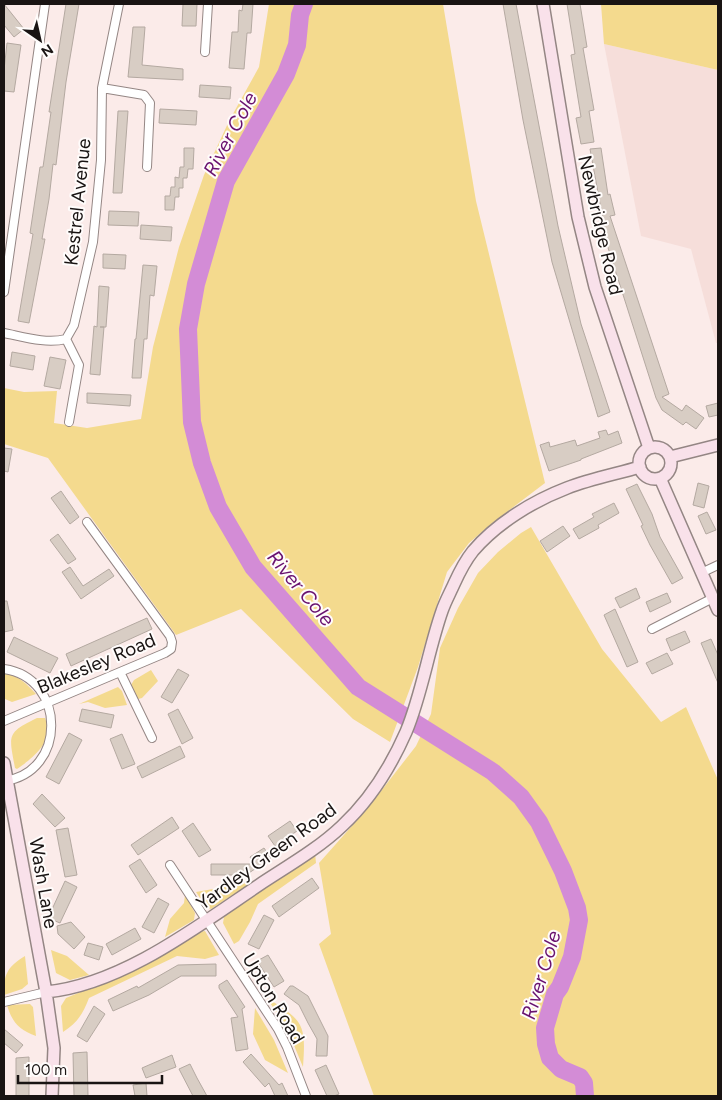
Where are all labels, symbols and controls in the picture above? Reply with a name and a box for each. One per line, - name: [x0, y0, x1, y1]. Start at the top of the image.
- north arrow: [15, 15, 65, 65]
- text: N: [38, 40, 56, 60]
- water label: River Cole: [198, 88, 262, 180]
- street label: Kestrel Avenue: [59, 137, 96, 267]
- street label: Newbridge Road: [573, 153, 628, 297]
- water label: River Cole: [262, 545, 340, 631]
- street label: Blakesley Road: [34, 628, 159, 699]
- street label: Yardley Green Road: [192, 798, 341, 915]
- street label: Wash Lane: [24, 836, 63, 930]
- water label: River Cole: [516, 928, 566, 1022]
- street label: Upton Road: [237, 949, 310, 1048]
- scale bar: [18, 1052, 161, 1084]
- text: 100 m: [25, 1061, 67, 1079]

